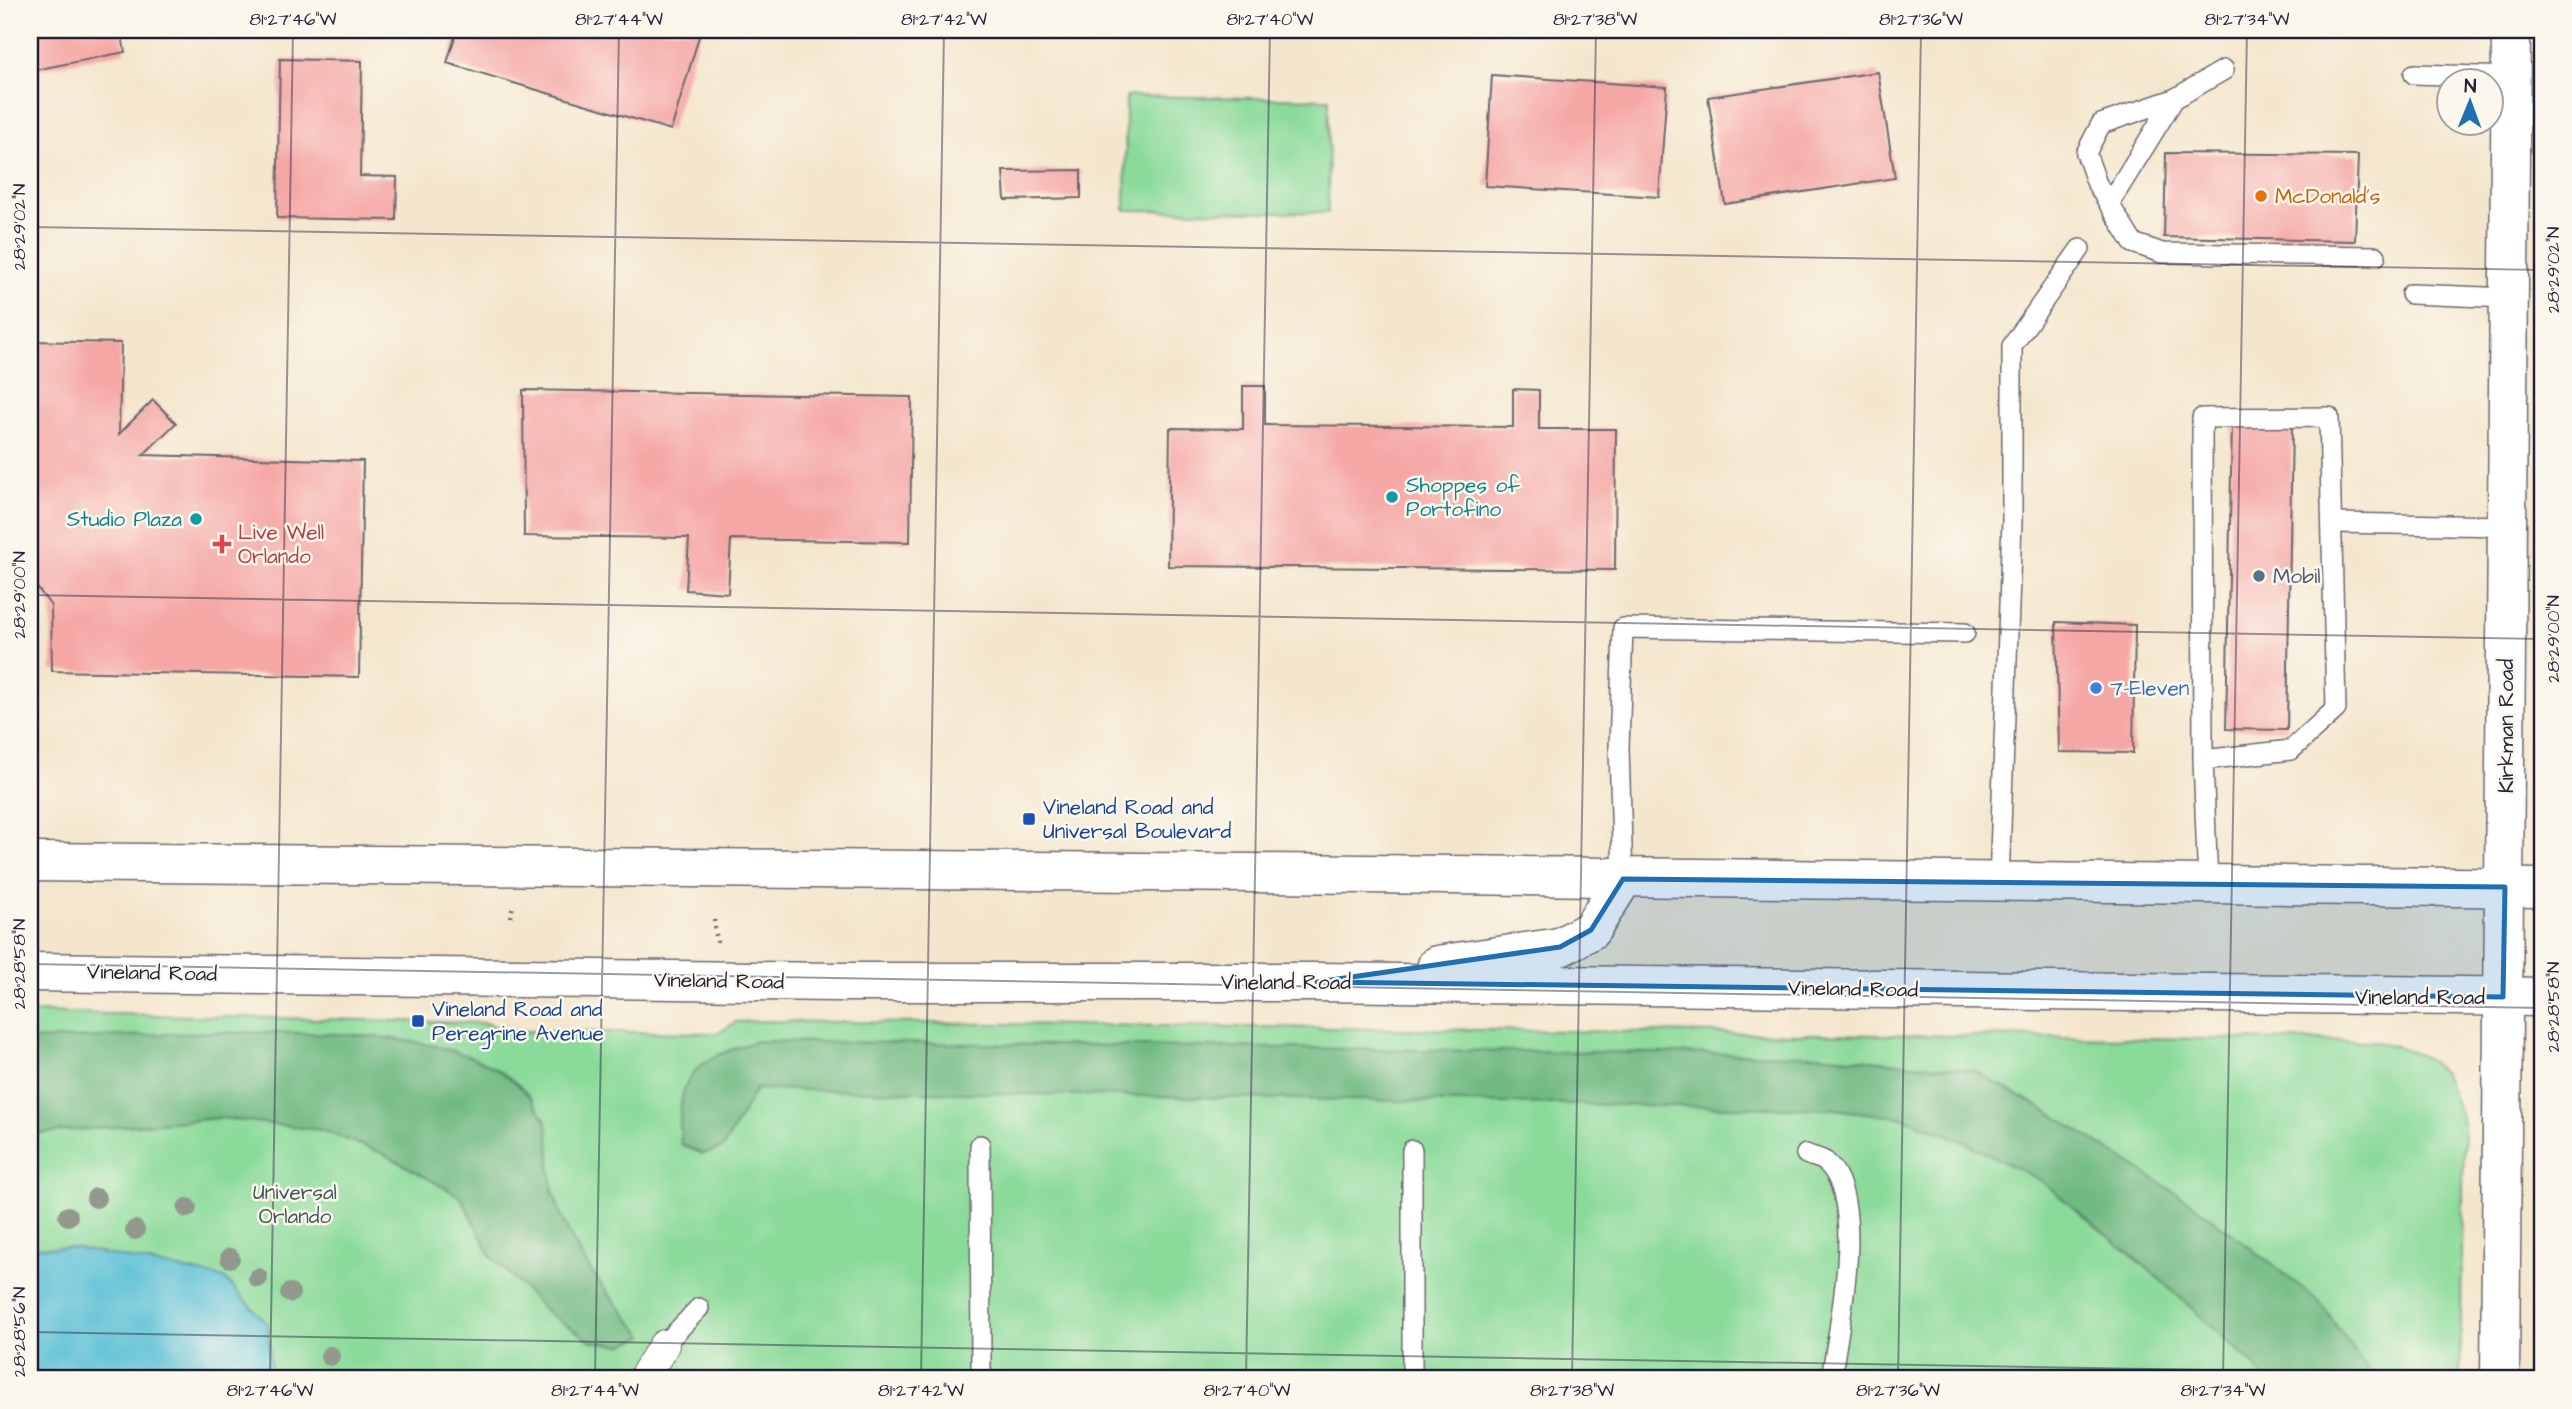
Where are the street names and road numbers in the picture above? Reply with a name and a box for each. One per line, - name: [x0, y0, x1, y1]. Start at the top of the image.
- street label: Kirkman Road: [2492, 658, 2521, 793]
- street label: Vineland Road: [87, 957, 218, 989]
- street label: Vineland Road: [654, 965, 785, 997]
- street label: Vineland Road: [1221, 968, 1351, 997]
- street label: Vineland Road: [1788, 973, 1919, 1005]
- street label: Vineland Road: [2355, 983, 2485, 1012]

